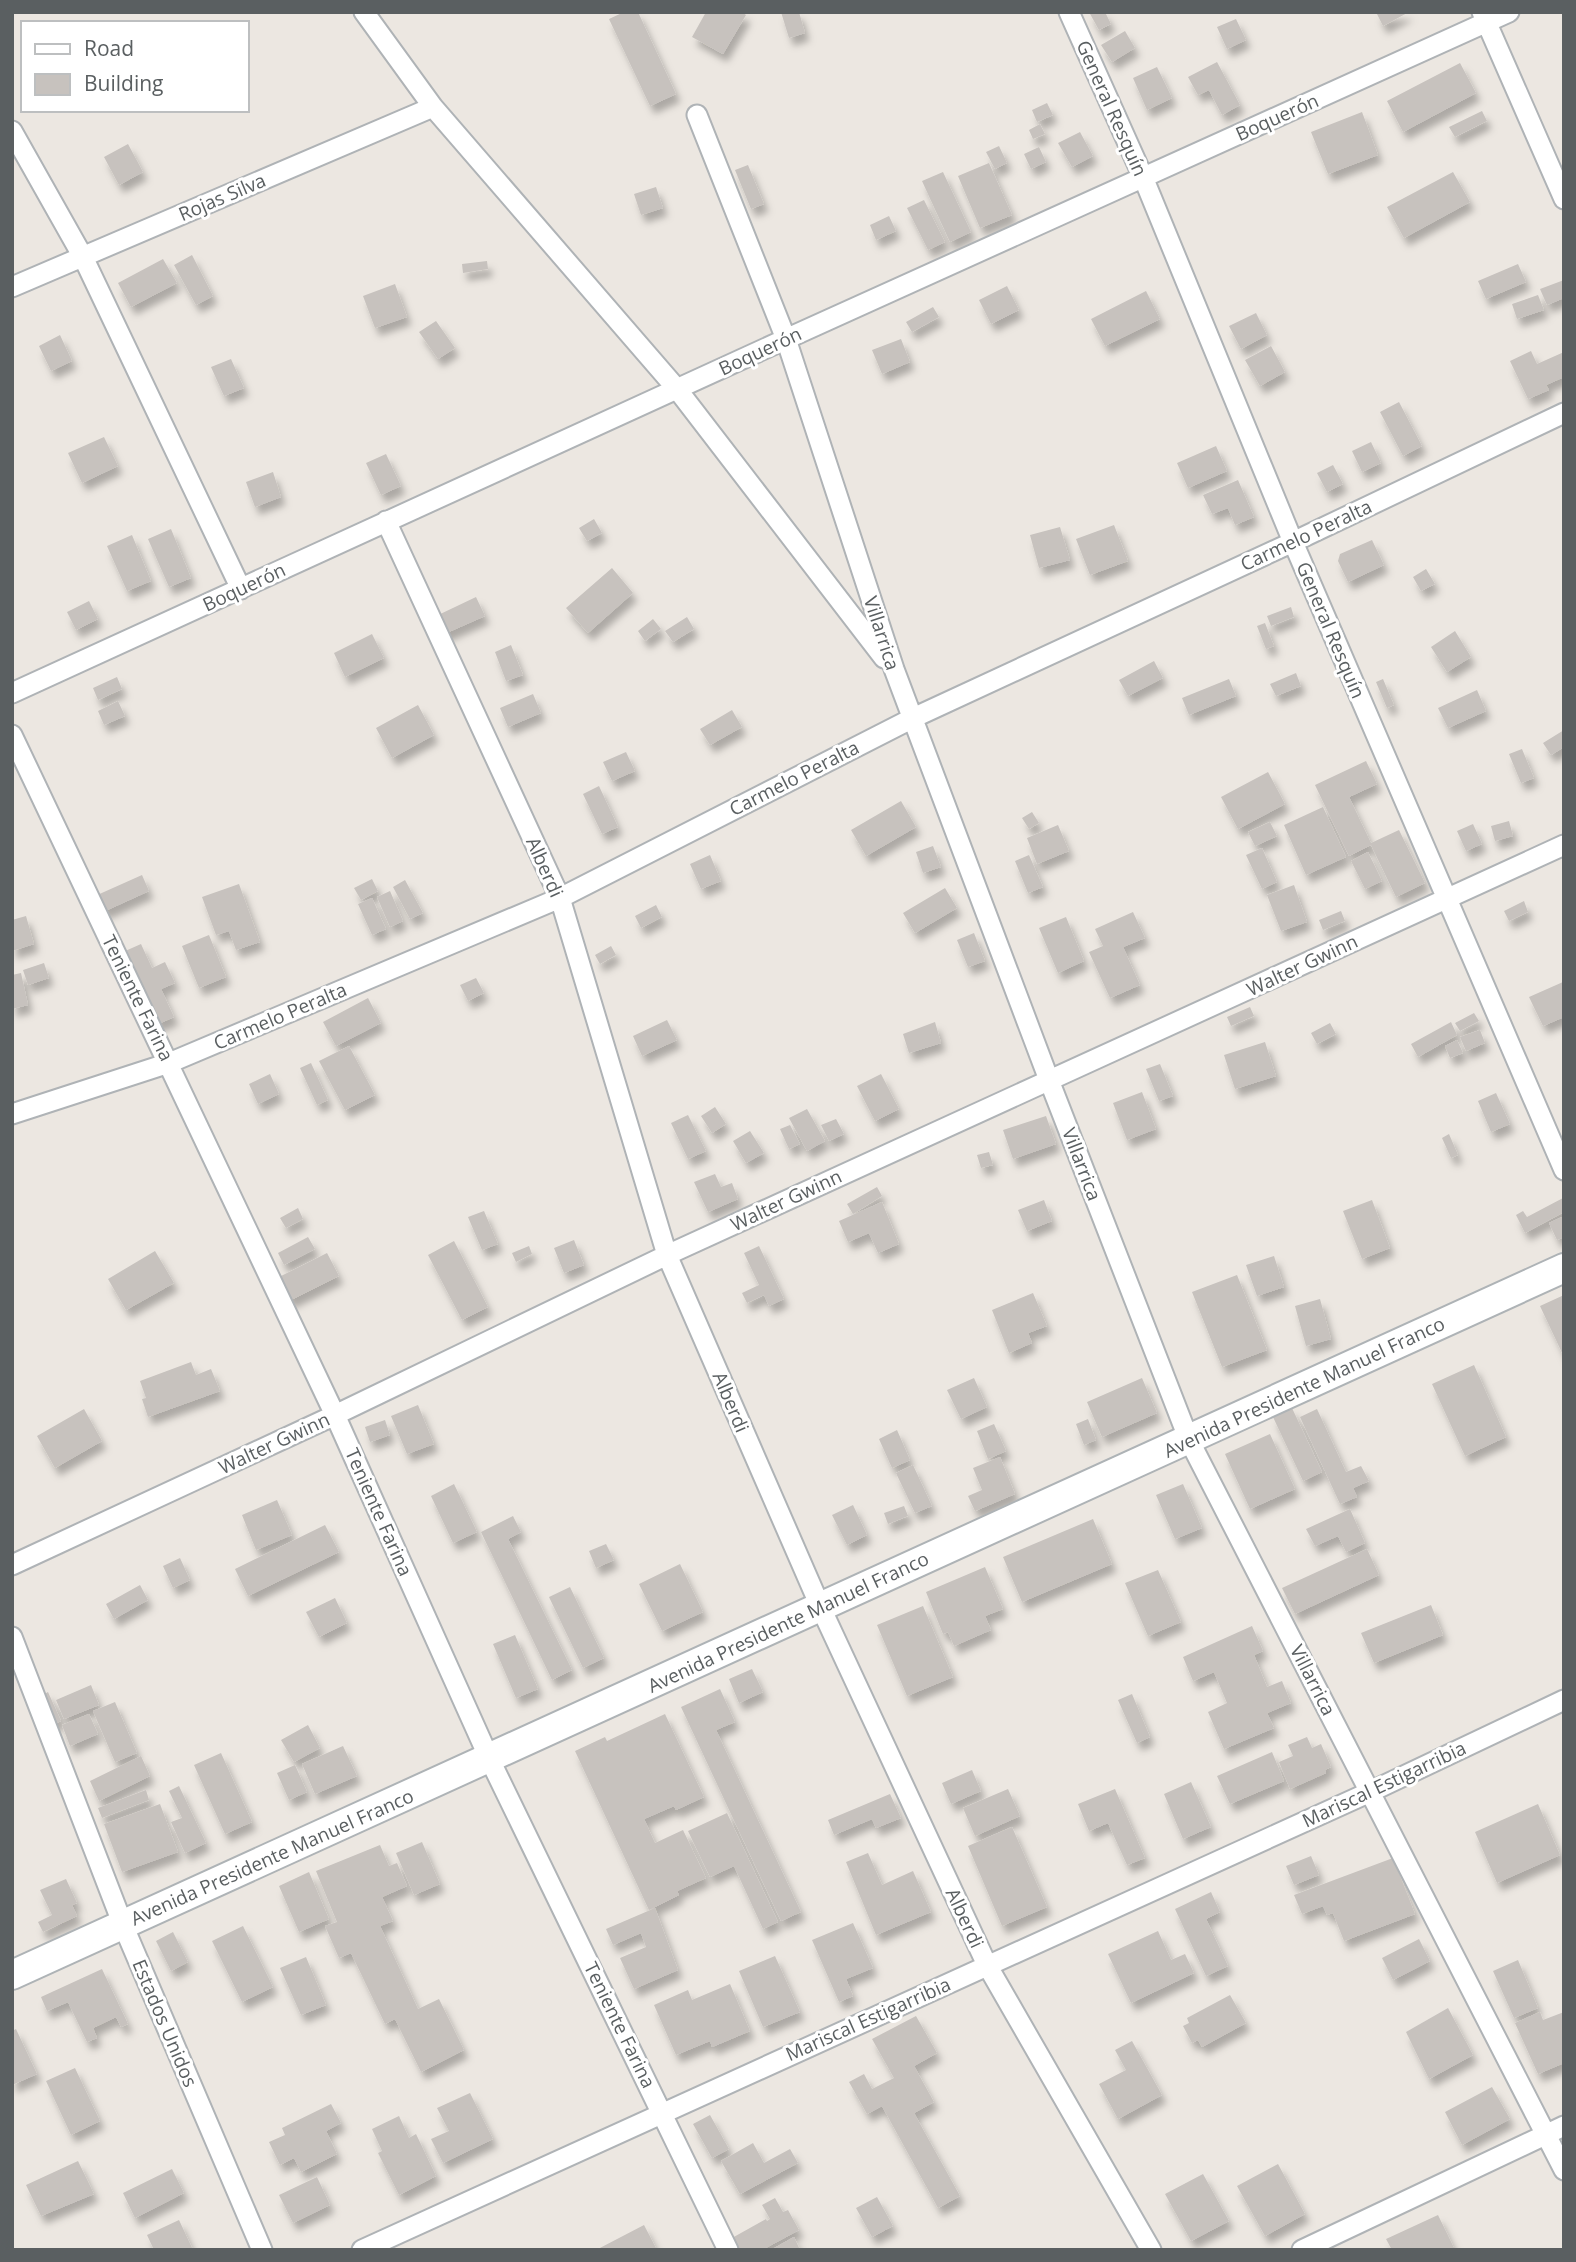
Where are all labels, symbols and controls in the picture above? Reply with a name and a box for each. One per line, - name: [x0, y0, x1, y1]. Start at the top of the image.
- legend: [21, 21, 248, 112]
- text: Road: [84, 34, 134, 62]
- street label: General Resquín: [1070, 36, 1154, 180]
- text: Building: [84, 69, 163, 97]
- street label: Boquerón: [1231, 87, 1323, 147]
- street label: Rojas Silva: [174, 167, 270, 227]
- street label: Boquerón: [714, 321, 806, 381]
- street label: Carmelo Peralta: [1236, 493, 1376, 577]
- street label: Boquerón: [198, 557, 290, 617]
- street label: General Resquín: [1291, 558, 1371, 702]
- street label: Villarrica: [858, 593, 906, 673]
- street label: Carmelo Peralta: [725, 734, 863, 822]
- street label: Alberdi: [520, 833, 570, 901]
- street label: Walter Gwinn: [1242, 928, 1362, 1002]
- street label: Teniente Farina: [96, 931, 180, 1065]
- street label: Carmelo Peralta: [209, 976, 351, 1056]
- street label: Villarrica: [1056, 1124, 1108, 1204]
- street label: Walter Gwinn: [726, 1163, 846, 1237]
- street label: Avenida Presidente Manuel Franco: [1159, 1310, 1449, 1464]
- street label: Alberdi: [707, 1368, 755, 1436]
- street label: Walter Gwinn: [214, 1406, 334, 1480]
- street label: Teniente Farina: [339, 1444, 419, 1580]
- street label: Avenida Presidente Manuel Franco: [643, 1545, 933, 1699]
- street label: Villarrica: [1284, 1640, 1342, 1720]
- street label: Mariscal Estigarribia: [1298, 1735, 1470, 1833]
- street label: Avenida Presidente Manuel Franco: [126, 1783, 418, 1931]
- street label: Alberdi: [940, 1884, 990, 1952]
- street label: Estados Unidos: [126, 1955, 204, 2091]
- street label: Teniente Farina: [578, 1958, 662, 2092]
- street label: Mariscal Estigarribia: [781, 1971, 955, 2067]

